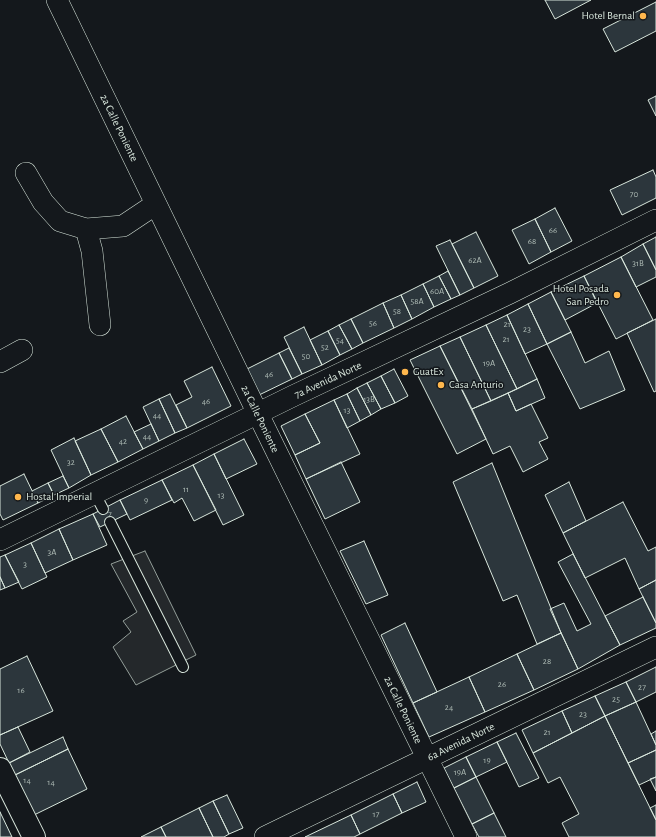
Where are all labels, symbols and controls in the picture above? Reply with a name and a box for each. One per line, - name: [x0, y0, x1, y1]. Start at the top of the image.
- place label: Hotel Bernal: [581, 9, 635, 23]
- marker: Hotel Bernal: [638, 11, 648, 21]
- street label: 2a Calle Poniente: [97, 92, 141, 164]
- house number: 70: [630, 189, 638, 199]
- house number: 66: [549, 225, 557, 235]
- house number: 68: [528, 236, 536, 246]
- house number: 62A: [468, 255, 482, 265]
- house number: 31B: [632, 258, 644, 268]
- place label: Hotel Posada San Pedro: [553, 282, 609, 308]
- house number: 60A: [430, 286, 444, 296]
- marker: Hotel Posada San Pedro: [612, 290, 622, 300]
- house number: 58A: [410, 296, 424, 306]
- house number: 58: [393, 306, 401, 316]
- house number: 56: [369, 318, 377, 328]
- house number: 21: [503, 319, 511, 329]
- house number: 23: [523, 324, 531, 334]
- house number: 21: [502, 334, 510, 344]
- house number: 54: [336, 335, 344, 345]
- house number: 52: [321, 342, 329, 352]
- house number: 50: [302, 351, 310, 361]
- house number: 19A: [483, 358, 495, 368]
- street label: 7a Avenida Norte: [292, 359, 364, 401]
- place label: GuatEx: [413, 365, 443, 379]
- marker: GuatEx: [400, 367, 410, 377]
- house number: 46: [265, 369, 273, 379]
- place label: Casa Anturio: [449, 378, 503, 392]
- marker: Casa Anturio: [436, 380, 446, 390]
- street label: 2a Calle Poniente: [238, 383, 282, 455]
- house number: 13B: [363, 394, 375, 404]
- house number: 46: [202, 396, 210, 406]
- house number: 13: [344, 405, 350, 415]
- house number: 44: [153, 410, 161, 420]
- house number: 44: [143, 431, 151, 441]
- house number: 42: [119, 436, 127, 446]
- house number: 32: [67, 457, 75, 467]
- house number: 11: [183, 484, 189, 494]
- place label: Hostal Imperial: [26, 490, 92, 504]
- house number: 13: [218, 490, 224, 500]
- marker: Hostal Imperial: [13, 492, 23, 502]
- house number: 9: [144, 495, 148, 505]
- house number: 7: [108, 509, 112, 519]
- house number: 3A: [48, 547, 56, 557]
- house number: 3: [23, 559, 27, 569]
- house number: 28: [543, 656, 551, 666]
- street label: 2a Calle Poniente: [381, 674, 425, 746]
- house number: 26: [498, 679, 506, 689]
- house number: 27: [638, 682, 646, 692]
- house number: 16: [17, 685, 25, 695]
- house number: 25: [612, 694, 620, 704]
- house number: 24: [445, 702, 453, 712]
- house number: 23: [579, 709, 587, 719]
- street label: 6a Avenida Norte: [425, 720, 497, 764]
- house number: 21: [543, 727, 551, 737]
- house number: 19: [483, 755, 491, 765]
- house number: 19A: [454, 767, 466, 777]
- house number: 14: [23, 775, 31, 785]
- house number: 14: [47, 777, 55, 787]
- house number: 17: [373, 809, 379, 819]

